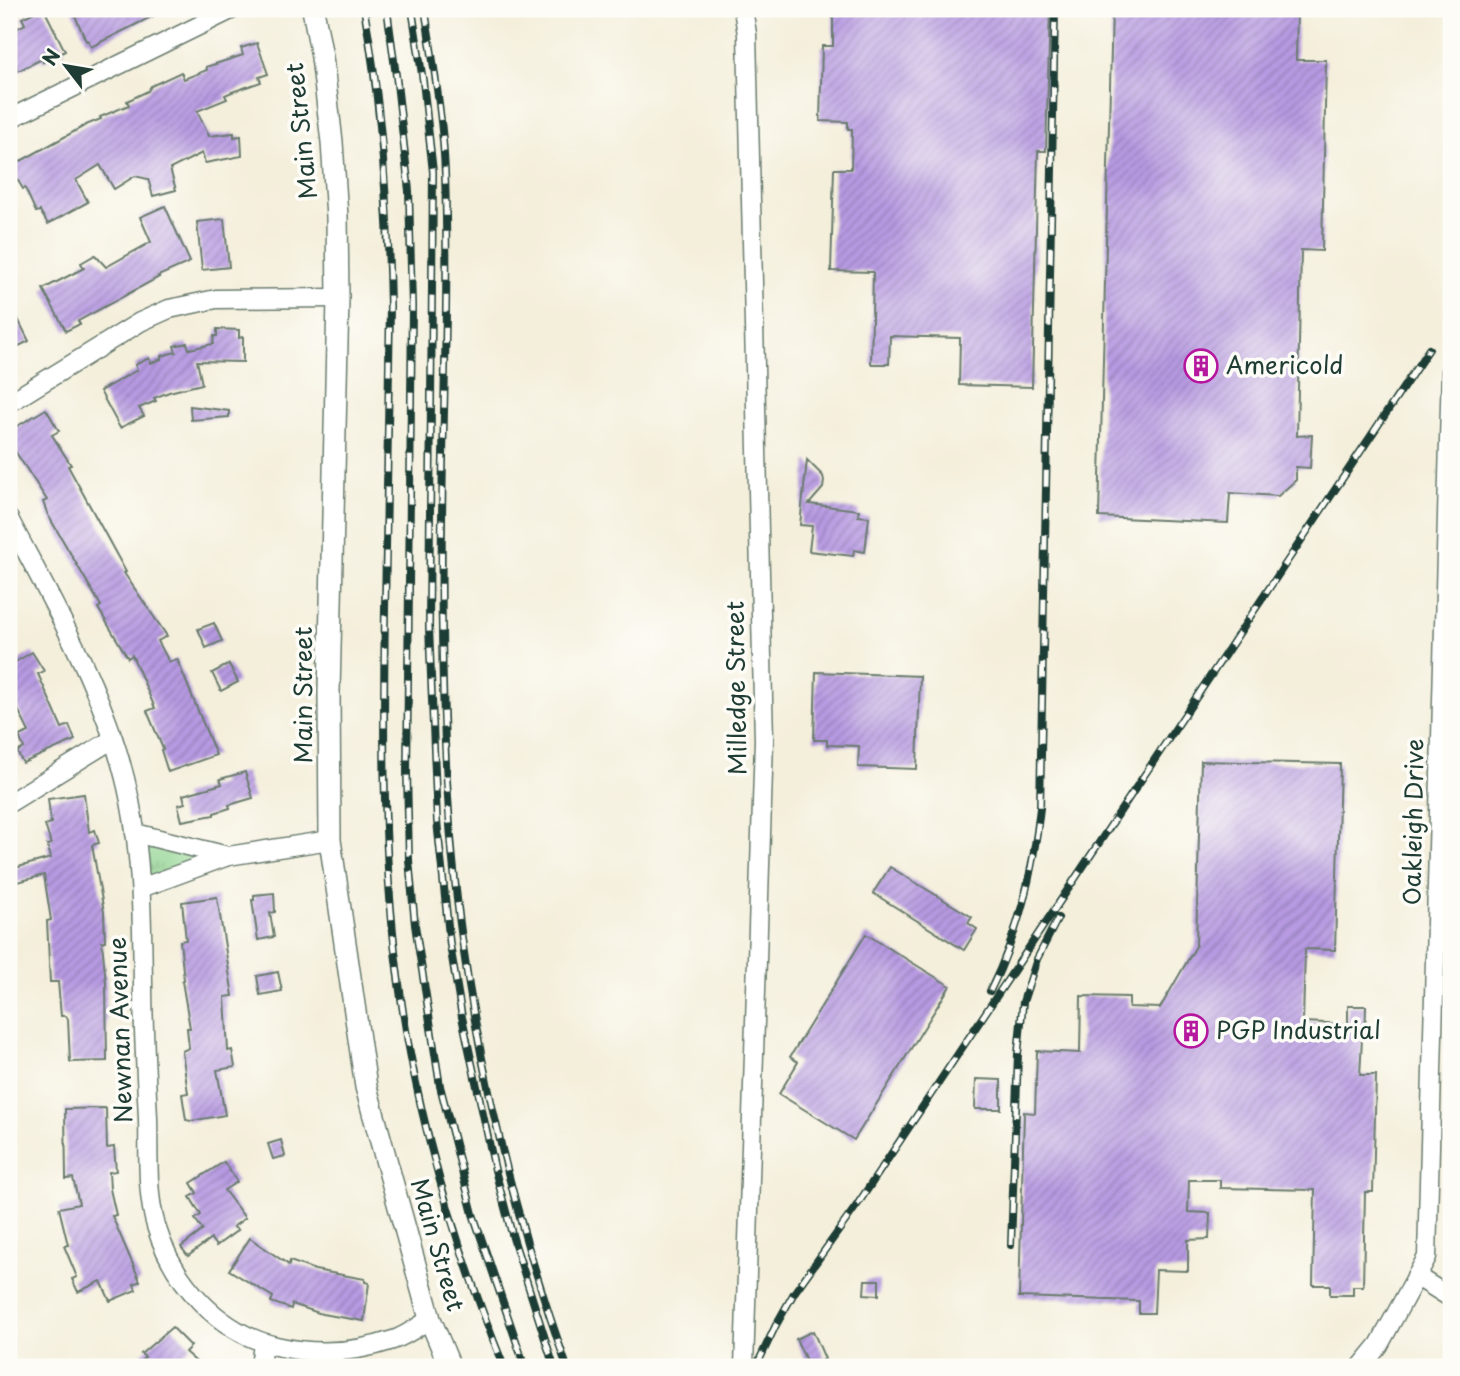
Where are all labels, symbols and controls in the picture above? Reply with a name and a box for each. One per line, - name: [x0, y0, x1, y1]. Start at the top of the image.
- north arrow: [32, 32, 102, 102]
- text: N: [35, 43, 66, 70]
- street label: Main Street: [275, 61, 325, 201]
- place label: Americold: [1226, 346, 1343, 382]
- building icon: Americold: [1182, 347, 1220, 385]
- street label: Milledge Street: [715, 600, 755, 776]
- street label: Main Street: [284, 626, 320, 763]
- street label: Oakleigh Drive: [1393, 738, 1431, 906]
- street label: Newnan Avenue: [98, 936, 140, 1124]
- place label: PGP Industrial: [1216, 1011, 1381, 1047]
- building icon: PGP Industrial: [1172, 1012, 1210, 1050]
- street label: Main Street: [403, 1174, 475, 1315]

